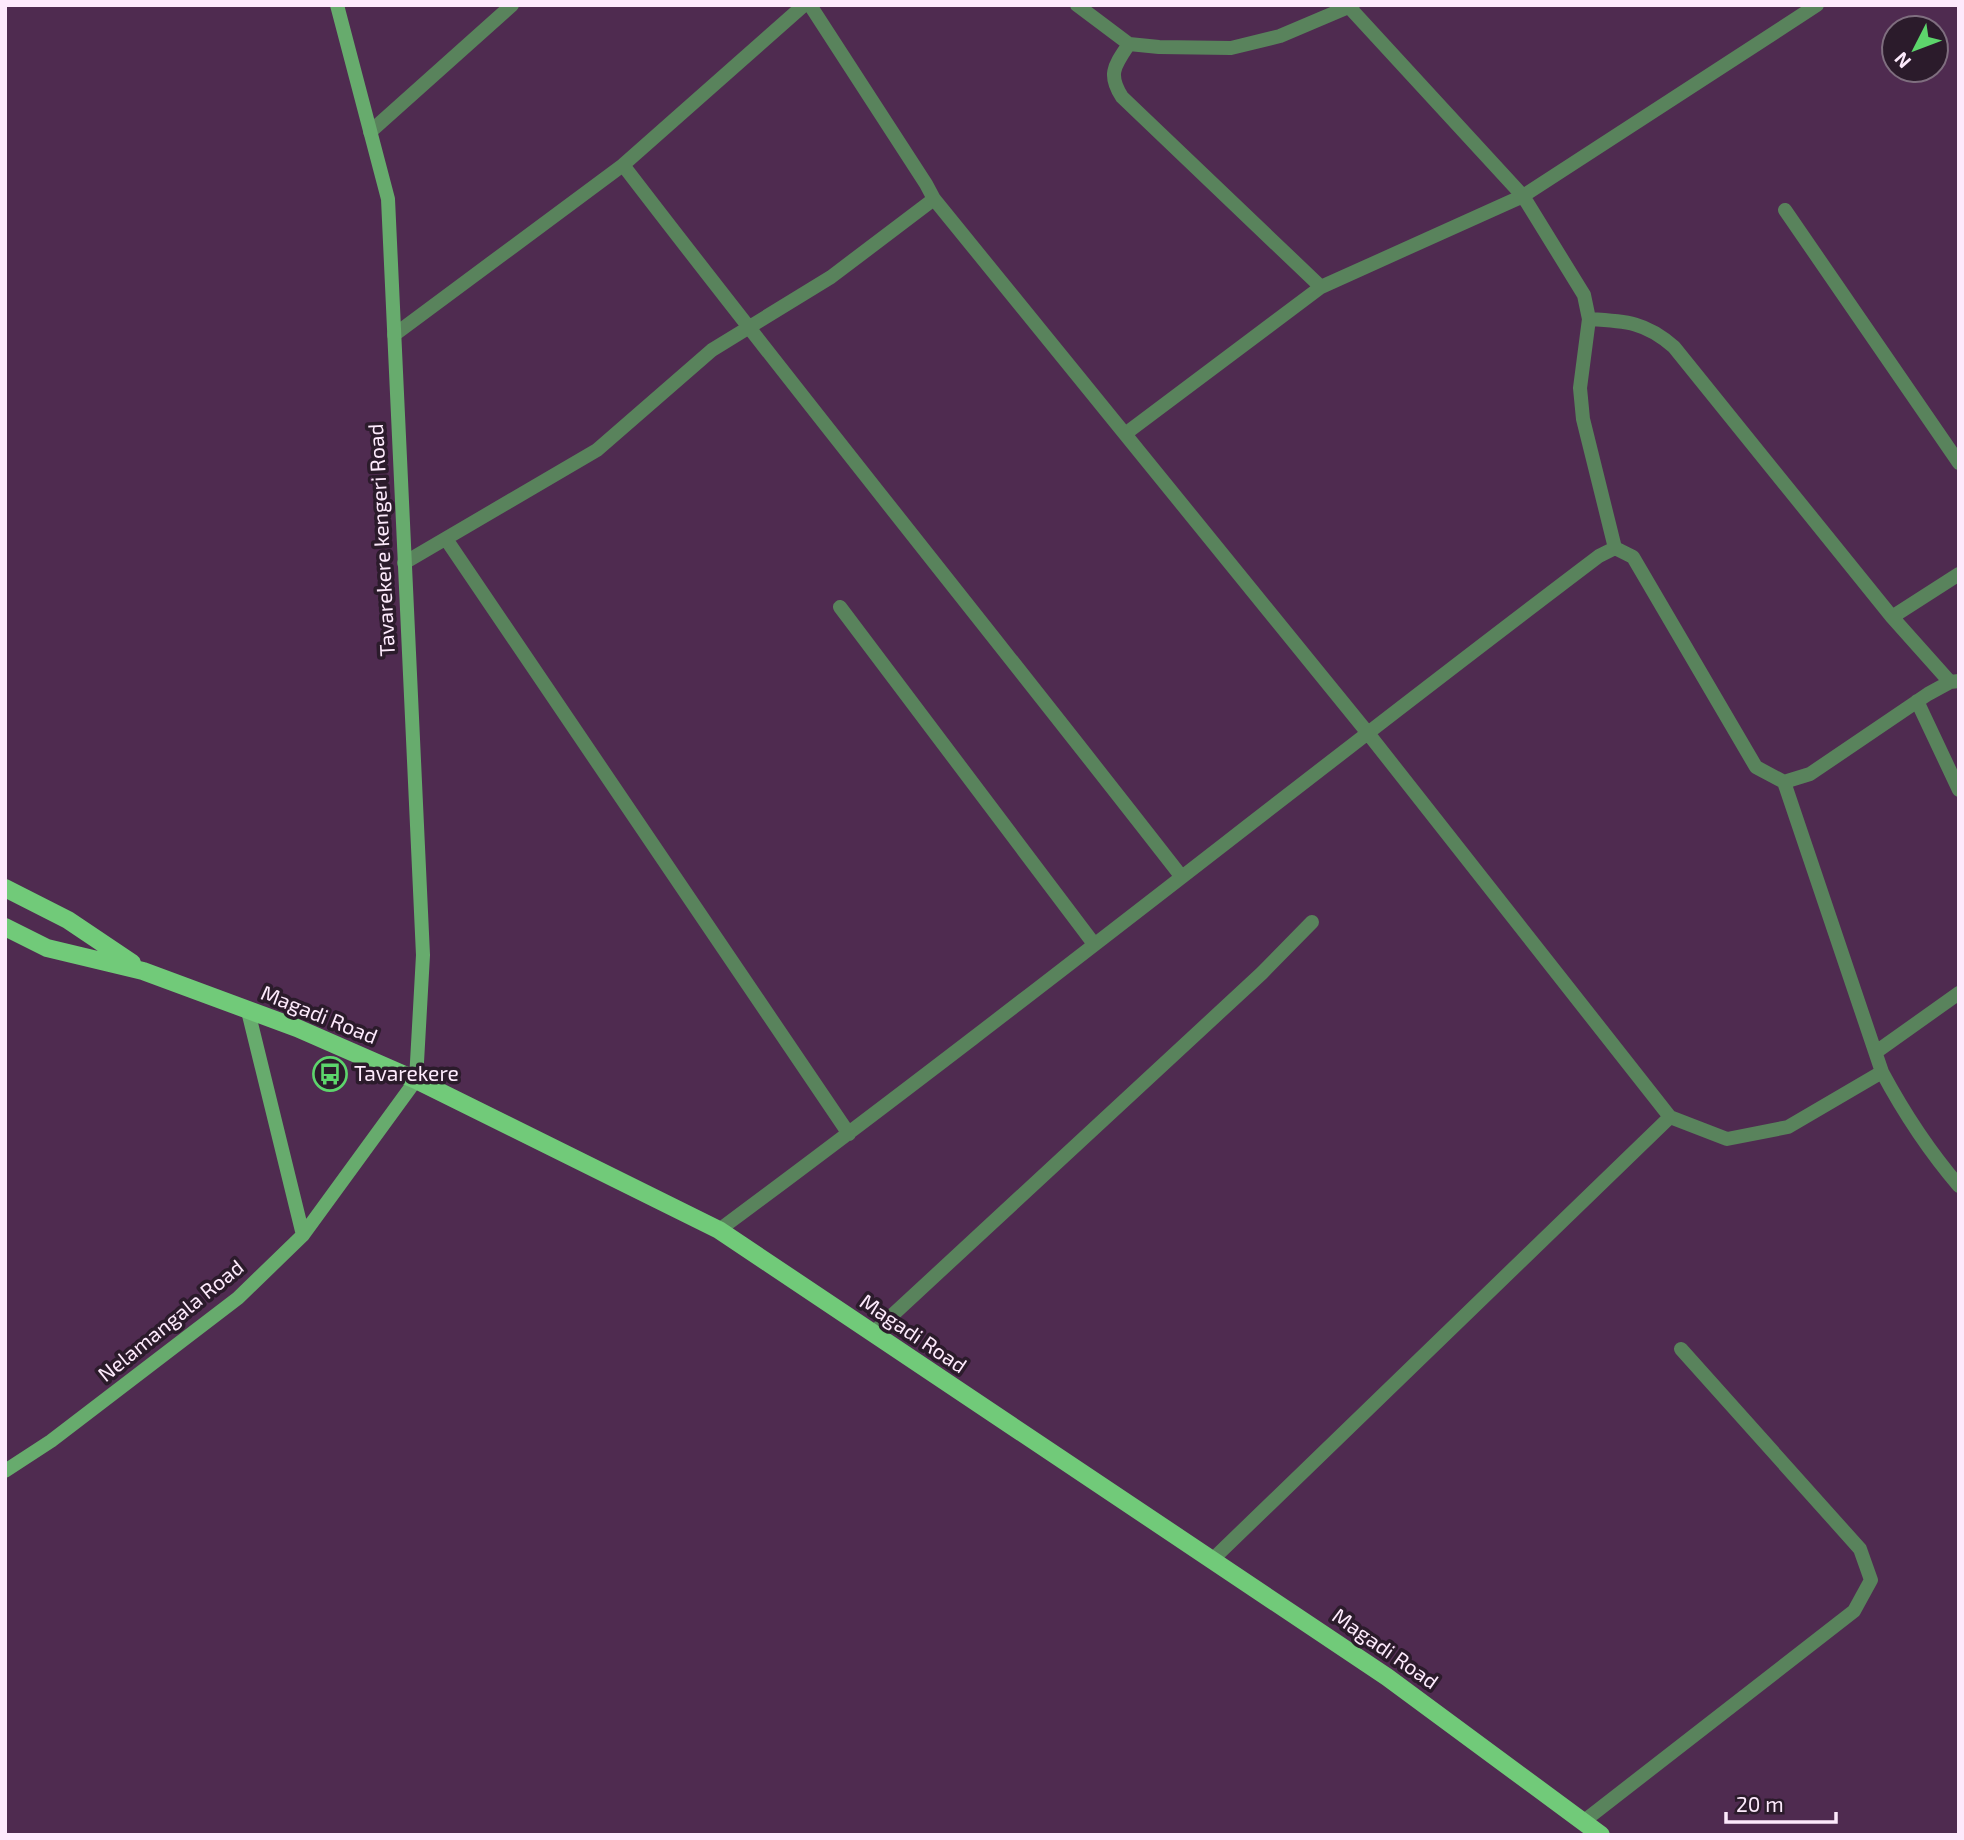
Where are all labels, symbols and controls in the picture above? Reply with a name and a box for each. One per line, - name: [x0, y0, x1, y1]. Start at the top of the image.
- north arrow: [1880, 14, 1950, 84]
- text: N: [1889, 48, 1915, 74]
- street label: Tavarekere kengeri Road: [362, 423, 399, 657]
- street label: Magadi Road: [258, 979, 381, 1048]
- bus stop icon: Tavarekere: [311, 1055, 349, 1093]
- place label: Tavarekere: [354, 1060, 459, 1085]
- street label: Nelamangala Road: [92, 1254, 248, 1386]
- street label: Magadi Road: [856, 1288, 972, 1378]
- street label: Magadi Road: [1328, 1602, 1444, 1693]
- scale bar: [1726, 1780, 1836, 1824]
- text: 20 m: [1736, 1791, 1784, 1816]

